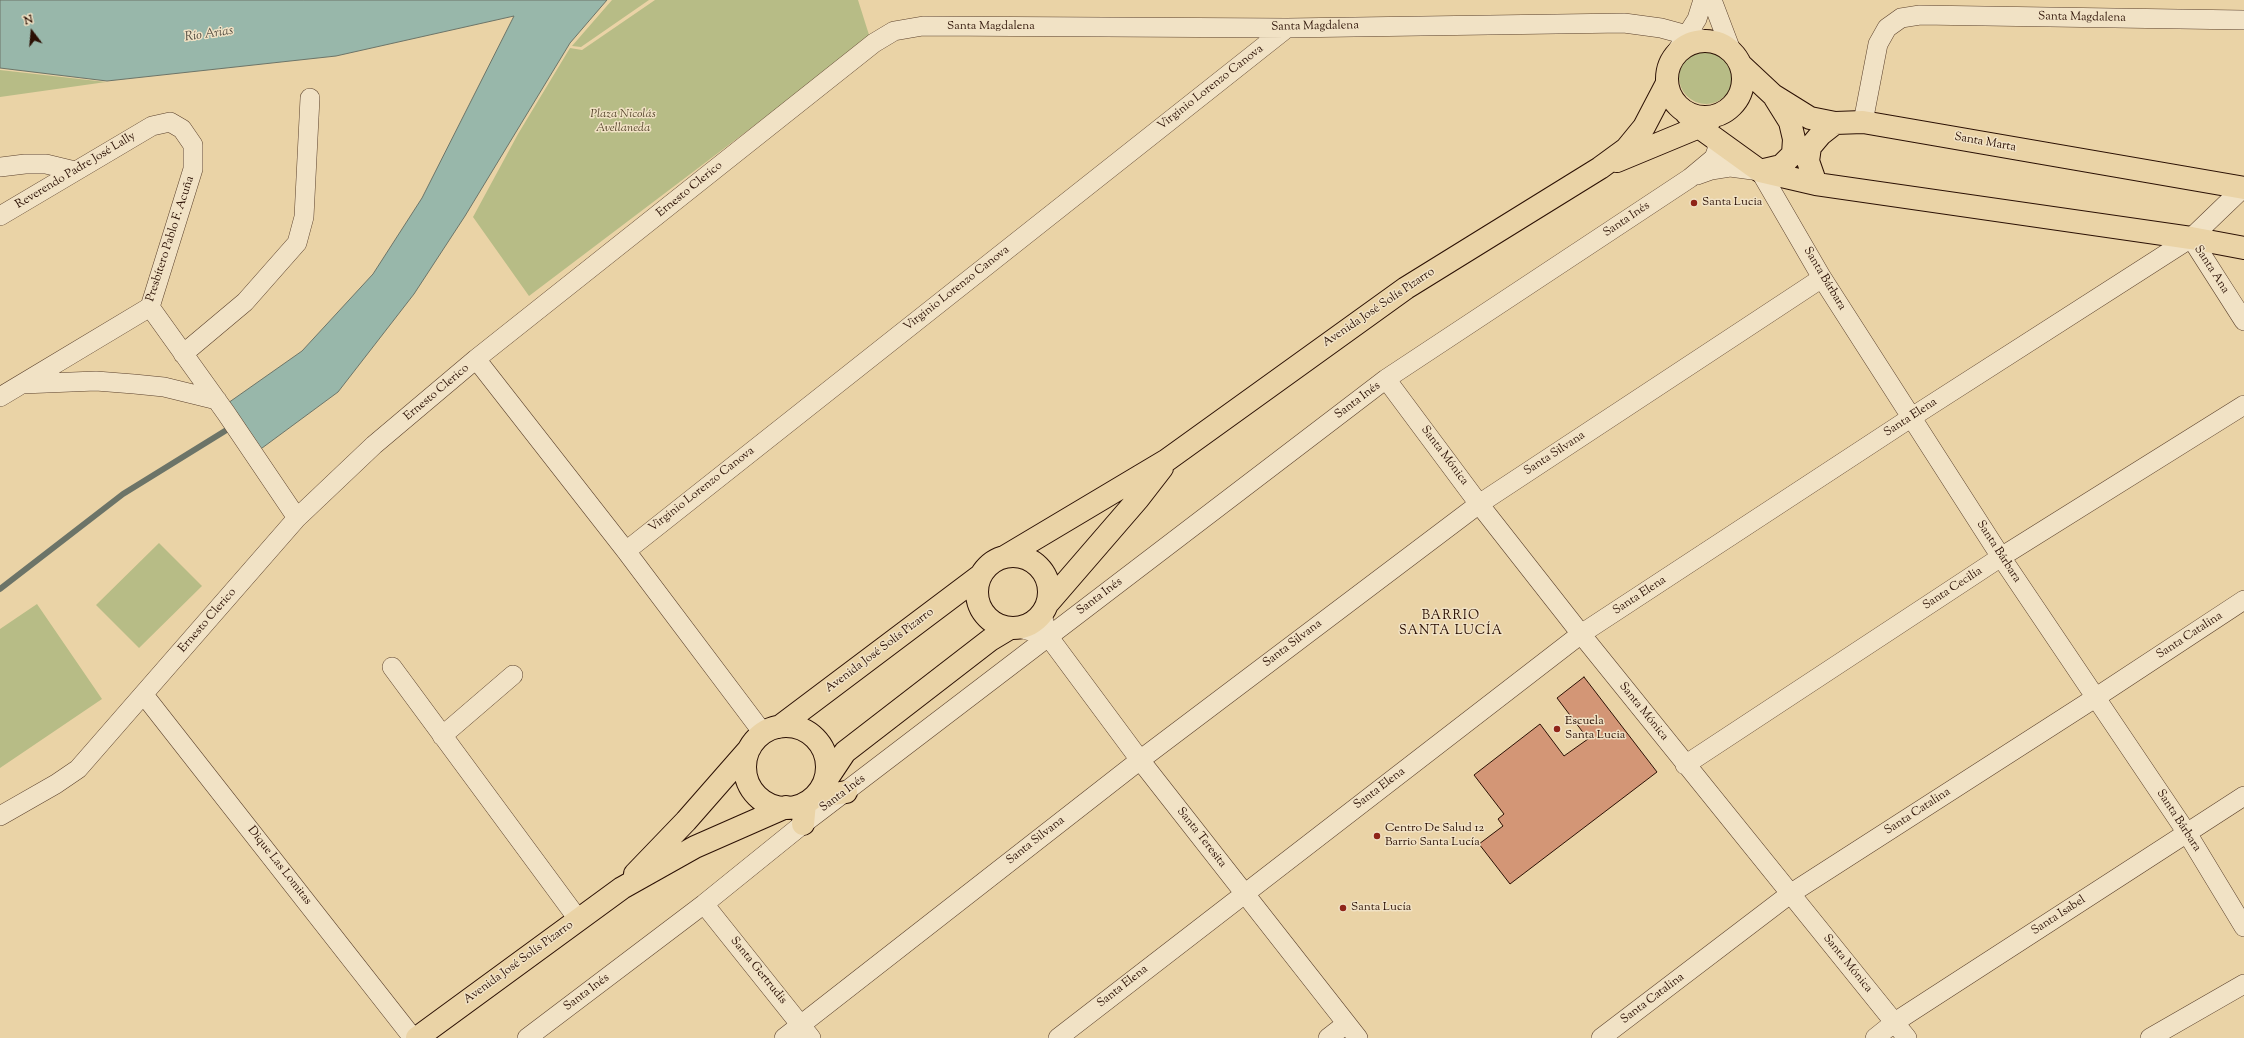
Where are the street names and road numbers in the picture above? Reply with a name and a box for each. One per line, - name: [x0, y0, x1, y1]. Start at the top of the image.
- street label: Santa Magdalena: [2038, 10, 2126, 26]
- street label: Santa Magdalena: [1271, 19, 1359, 35]
- street label: Santa Magdalena: [947, 20, 1035, 34]
- street label: Virginio Lorenzo Canova: [1155, 42, 1267, 134]
- street label: Reverendo Padre José Lally: [13, 129, 139, 213]
- street label: Santa Marta: [1953, 130, 2017, 156]
- street label: Ernesto Clerico: [654, 159, 726, 221]
- street label: Presbítero Pablo F. Acuña: [144, 174, 198, 304]
- street label: Santa Inés: [1601, 199, 1653, 241]
- street label: Virginio Lorenzo Canova: [901, 243, 1013, 335]
- street label: Santa Ana: [2190, 243, 2232, 297]
- street label: Santa Bárbara: [1800, 245, 1848, 313]
- street label: Avenida José Solís Pizarro: [1320, 265, 1438, 351]
- street label: Ernesto Clerico: [402, 362, 472, 424]
- street label: Santa Inés: [1332, 379, 1384, 423]
- street label: Santa Elena: [1882, 395, 1940, 441]
- street label: Santa Mónica: [1417, 423, 1471, 489]
- street label: Santa Silvana: [1522, 429, 1588, 479]
- street label: Virginio Lorenzo Canova: [646, 444, 758, 536]
- street label: Santa Bárbara: [1973, 518, 2023, 586]
- street label: Santa Cecilia: [1921, 564, 1985, 614]
- street label: Santa Elena: [1611, 573, 1669, 619]
- street label: Santa Inés: [1074, 575, 1126, 619]
- street label: Ernesto Clerico: [176, 586, 240, 656]
- street label: Avenida José Solís Pizarro: [823, 606, 937, 696]
- street label: Santa Catalina: [2154, 609, 2226, 663]
- street label: Santa Silvana: [1261, 617, 1325, 671]
- street label: Santa Mónica: [1615, 680, 1671, 744]
- street label: Santa Elena: [1351, 765, 1409, 813]
- street label: Santa Inés: [817, 772, 869, 816]
- street label: Santa Catalina: [1882, 785, 1954, 839]
- street label: Santa Bárbara: [2153, 787, 2203, 855]
- street label: Santa Teresita: [1173, 805, 1229, 871]
- street label: Santa Silvana: [1004, 814, 1068, 868]
- street label: Dique Las Lomitas: [244, 824, 314, 908]
- street label: Santa Isabel: [2029, 893, 2089, 939]
- street label: Avenida José Solís Pizarro: [461, 918, 577, 1008]
- street label: Santa Mónica: [1819, 932, 1875, 996]
- street label: Santa Gertrudis: [727, 935, 789, 1007]
- street label: Santa Elena: [1095, 963, 1151, 1011]
- street label: Santa Catalina: [1618, 970, 1688, 1028]
- street label: Santa Inés: [561, 971, 613, 1015]

